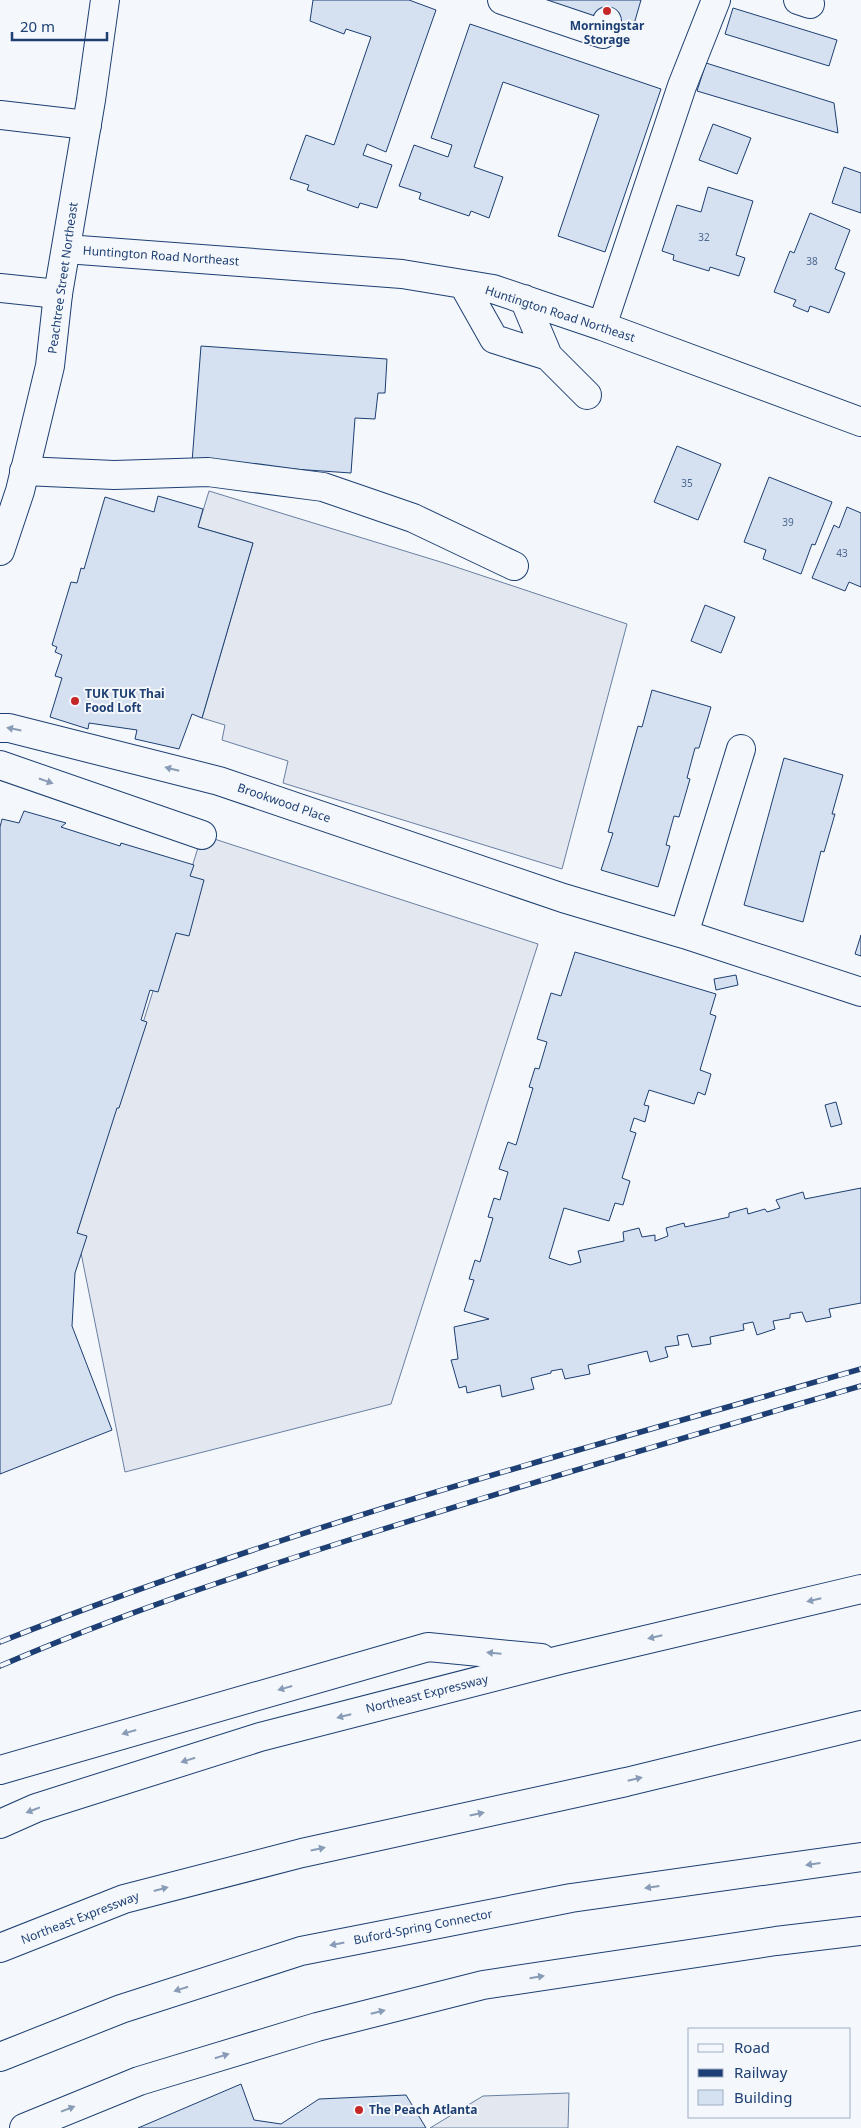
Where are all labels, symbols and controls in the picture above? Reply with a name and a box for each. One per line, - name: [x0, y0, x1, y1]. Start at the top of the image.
- marker: Morningstar Storage: [601, 5, 613, 17]
- scale bar: [12, 10, 108, 42]
- text: 20 m: [20, 16, 55, 36]
- place label: Morningstar Storage: [570, 17, 645, 48]
- street label: Peachtree Street Northeast: [43, 200, 82, 355]
- house number: 32: [698, 230, 710, 244]
- street label: Huntington Road Northeast: [82, 242, 240, 269]
- house number: 38: [806, 254, 818, 268]
- street label: Huntington Road Northeast: [483, 281, 638, 346]
- house number: 35: [681, 476, 693, 490]
- house number: 39: [782, 515, 794, 529]
- house number: 43: [836, 546, 848, 560]
- place label: TUK TUK Thai Food Loft: [85, 685, 165, 716]
- marker: TUK TUK Thai Food Loft: [69, 695, 81, 707]
- one-way arrow: [6, 725, 22, 733]
- one-way arrow: [165, 765, 180, 773]
- one-way arrow: [39, 777, 54, 785]
- street label: Brookwood Place: [235, 779, 333, 827]
- one-way arrow: [806, 1596, 821, 1604]
- one-way arrow: [648, 1633, 663, 1641]
- one-way arrow: [486, 1649, 502, 1657]
- street label: Northeast Expressway: [364, 1670, 491, 1717]
- one-way arrow: [278, 1684, 293, 1692]
- one-way arrow: [336, 1712, 351, 1720]
- one-way arrow: [122, 1729, 137, 1737]
- one-way arrow: [180, 1757, 195, 1764]
- one-way arrow: [628, 1775, 643, 1783]
- one-way arrow: [25, 1806, 40, 1814]
- one-way arrow: [469, 1810, 485, 1818]
- one-way arrow: [310, 1845, 326, 1853]
- one-way arrow: [804, 1860, 820, 1868]
- one-way arrow: [644, 1883, 660, 1891]
- one-way arrow: [153, 1885, 168, 1893]
- street label: Northeast Expressway: [18, 1887, 142, 1948]
- street label: Buford-Spring Connector: [352, 1905, 494, 1948]
- one-way arrow: [329, 1940, 345, 1948]
- one-way arrow: [529, 1973, 545, 1981]
- one-way arrow: [174, 1986, 189, 1994]
- one-way arrow: [371, 2008, 386, 2016]
- legend: [688, 2028, 851, 2118]
- text: Road: [734, 2037, 770, 2057]
- one-way arrow: [215, 2052, 230, 2060]
- text: Railway: [734, 2062, 788, 2082]
- text: Building: [734, 2087, 792, 2107]
- place label: The Peach Atlanta: [369, 2101, 477, 2118]
- marker: The Peach Atlanta: [353, 2104, 365, 2116]
- one-way arrow: [61, 2105, 76, 2112]

